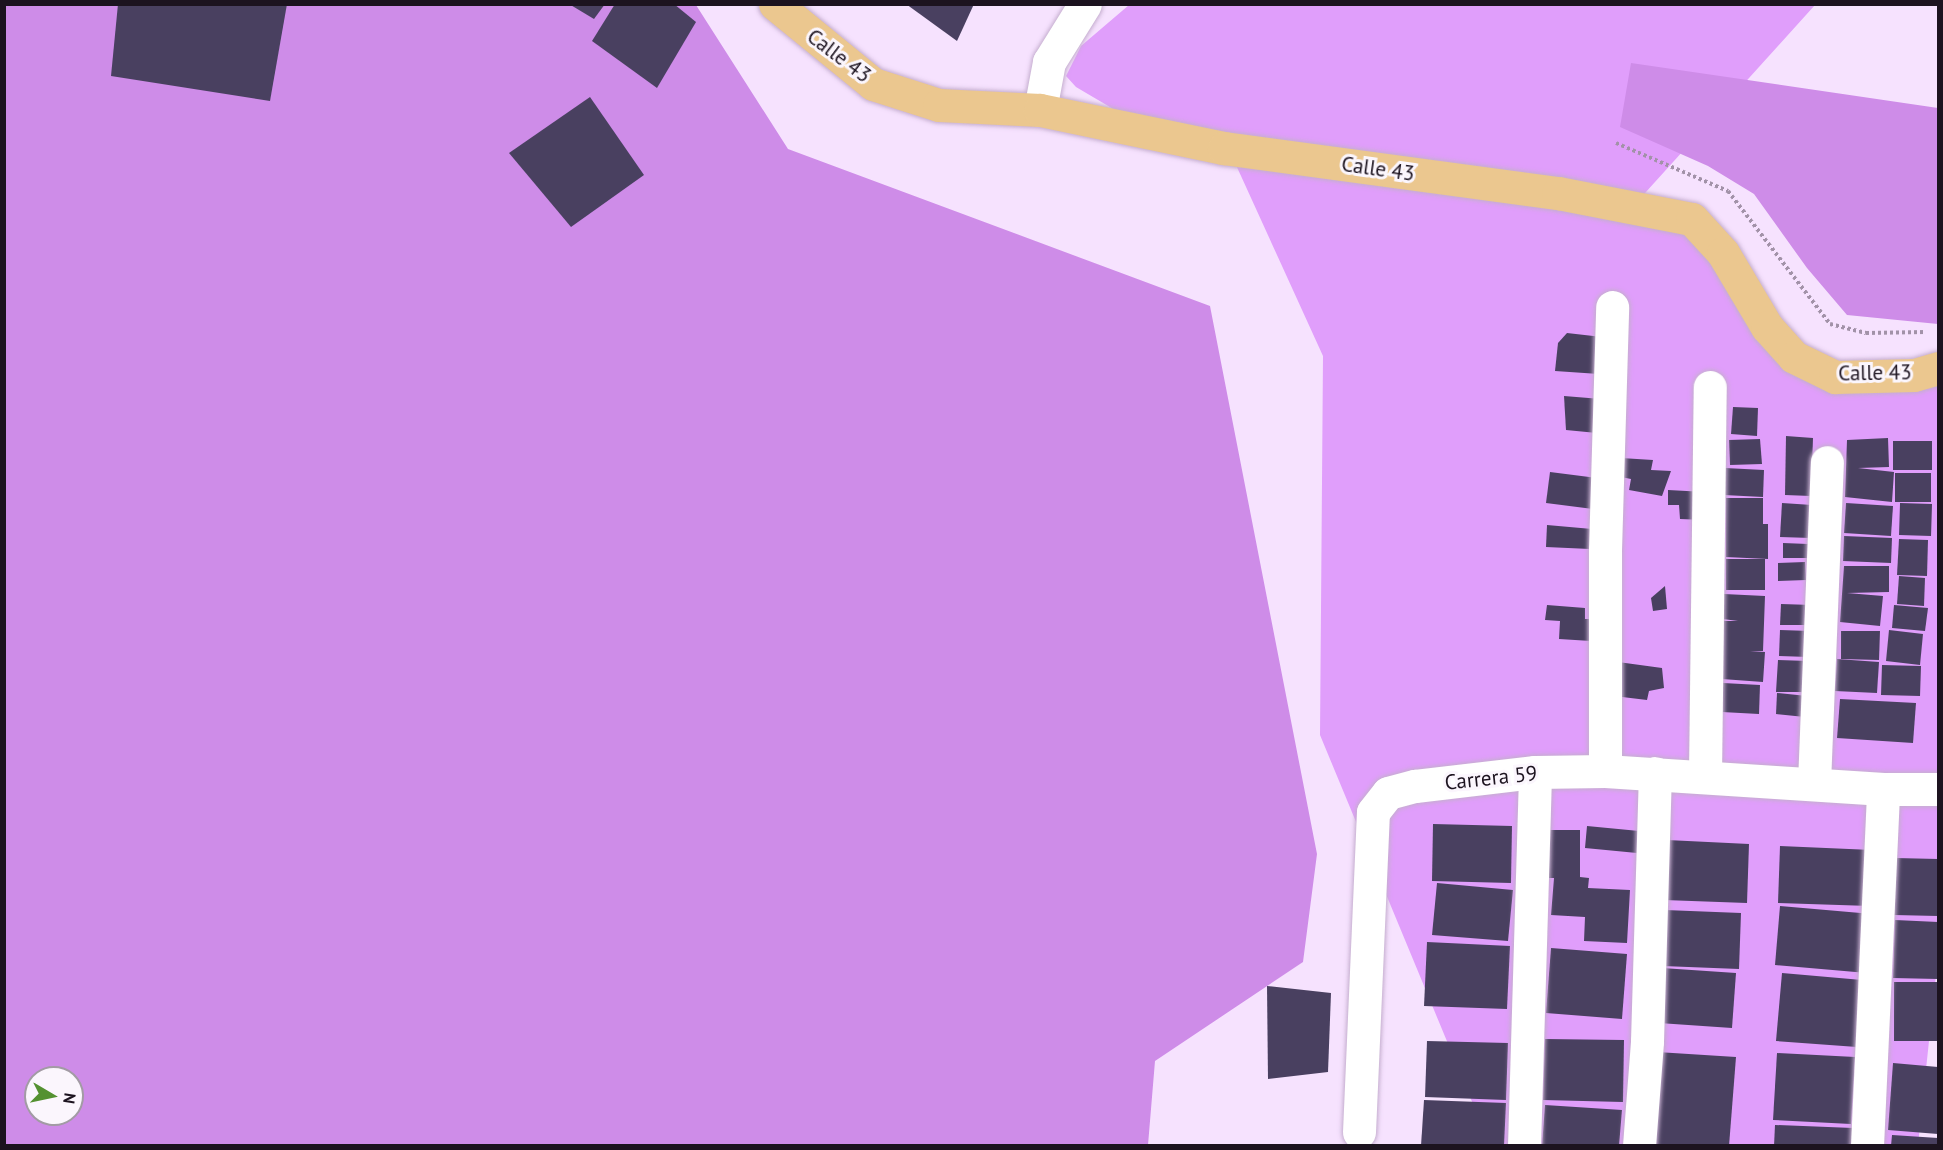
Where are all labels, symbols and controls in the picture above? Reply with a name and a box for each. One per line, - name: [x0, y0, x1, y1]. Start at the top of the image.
- street label: Calle 43: [802, 24, 876, 88]
- street label: Calle 43: [1340, 151, 1416, 187]
- street label: Calle 43: [1838, 360, 1912, 386]
- street label: Carrera 59: [1443, 761, 1539, 795]
- north arrow: [24, 1066, 84, 1126]
- text: N: [59, 1092, 81, 1105]

